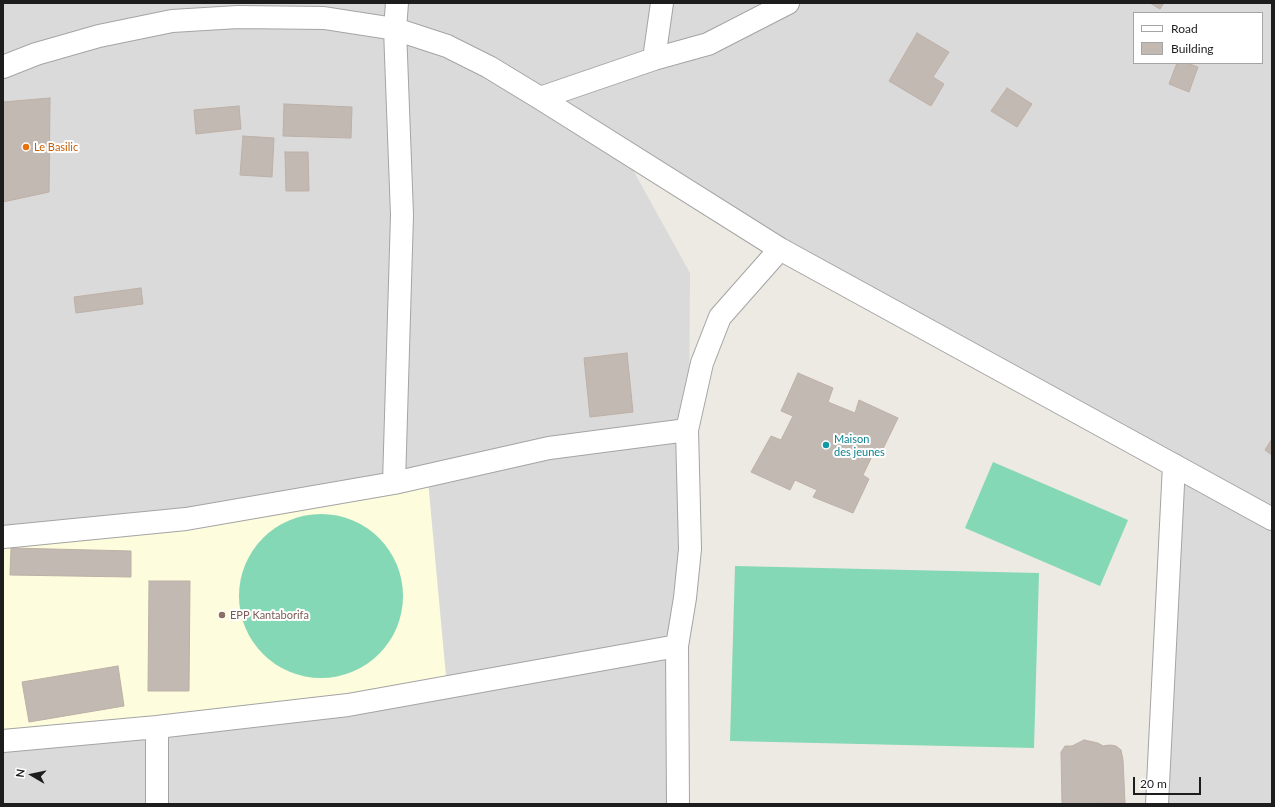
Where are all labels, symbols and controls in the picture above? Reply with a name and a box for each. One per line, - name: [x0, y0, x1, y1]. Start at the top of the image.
- legend: [1133, 12, 1263, 64]
- text: Road: [1171, 21, 1198, 36]
- text: Building: [1171, 41, 1214, 56]
- place label: Le Basilic: [34, 140, 78, 154]
- marker: Le Basilic: [21, 142, 31, 152]
- place label: Maison des jeunes: [834, 432, 885, 458]
- marker: Maison des jeunes: [821, 440, 831, 450]
- place label: EPP Kantaborifa: [230, 608, 309, 622]
- marker: EPP Kantaborifa: [217, 610, 227, 620]
- north arrow: [12, 755, 52, 795]
- text: N: [13, 768, 27, 778]
- scale bar: [1135, 769, 1203, 795]
- text: 20 m: [1140, 776, 1167, 791]

